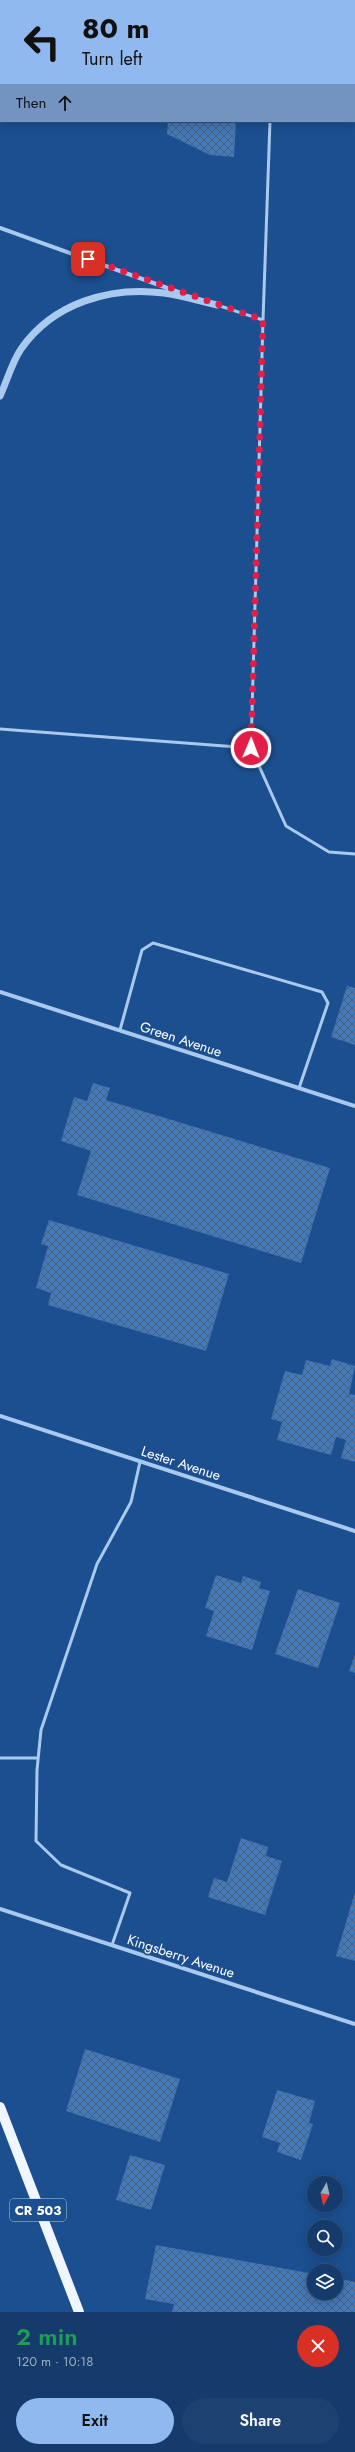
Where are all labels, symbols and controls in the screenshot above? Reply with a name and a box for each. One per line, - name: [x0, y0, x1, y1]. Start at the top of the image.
- text: 80 m: [82, 8, 149, 49]
- icon: left: [16, 16, 68, 68]
- text: Turn left: [82, 46, 142, 72]
- text: Then: [16, 92, 46, 114]
- icon: ahead: [54, 92, 76, 114]
- pin: [71, 242, 105, 276]
- icon: arrive: [77, 248, 99, 270]
- position arrow: [230, 727, 272, 769]
- street label: Green Avenue: [137, 1016, 225, 1062]
- street label: Lester Avenue: [139, 1441, 223, 1485]
- street label: Kingsberry Avenue: [125, 1929, 237, 1983]
- north arrow: [307, 2176, 343, 2212]
- map controls: [307, 2176, 343, 2300]
- road number: CR 503: [10, 2199, 66, 2221]
- button: search: [307, 2220, 343, 2256]
- button: layers: [307, 2264, 343, 2300]
- text: 2 min: [16, 2319, 78, 2354]
- button: close: [297, 2325, 339, 2367]
- text: 120 m · 10:18: [16, 2352, 93, 2371]
- button: Exit: [16, 2398, 174, 2444]
- button: Share: [182, 2398, 339, 2444]

